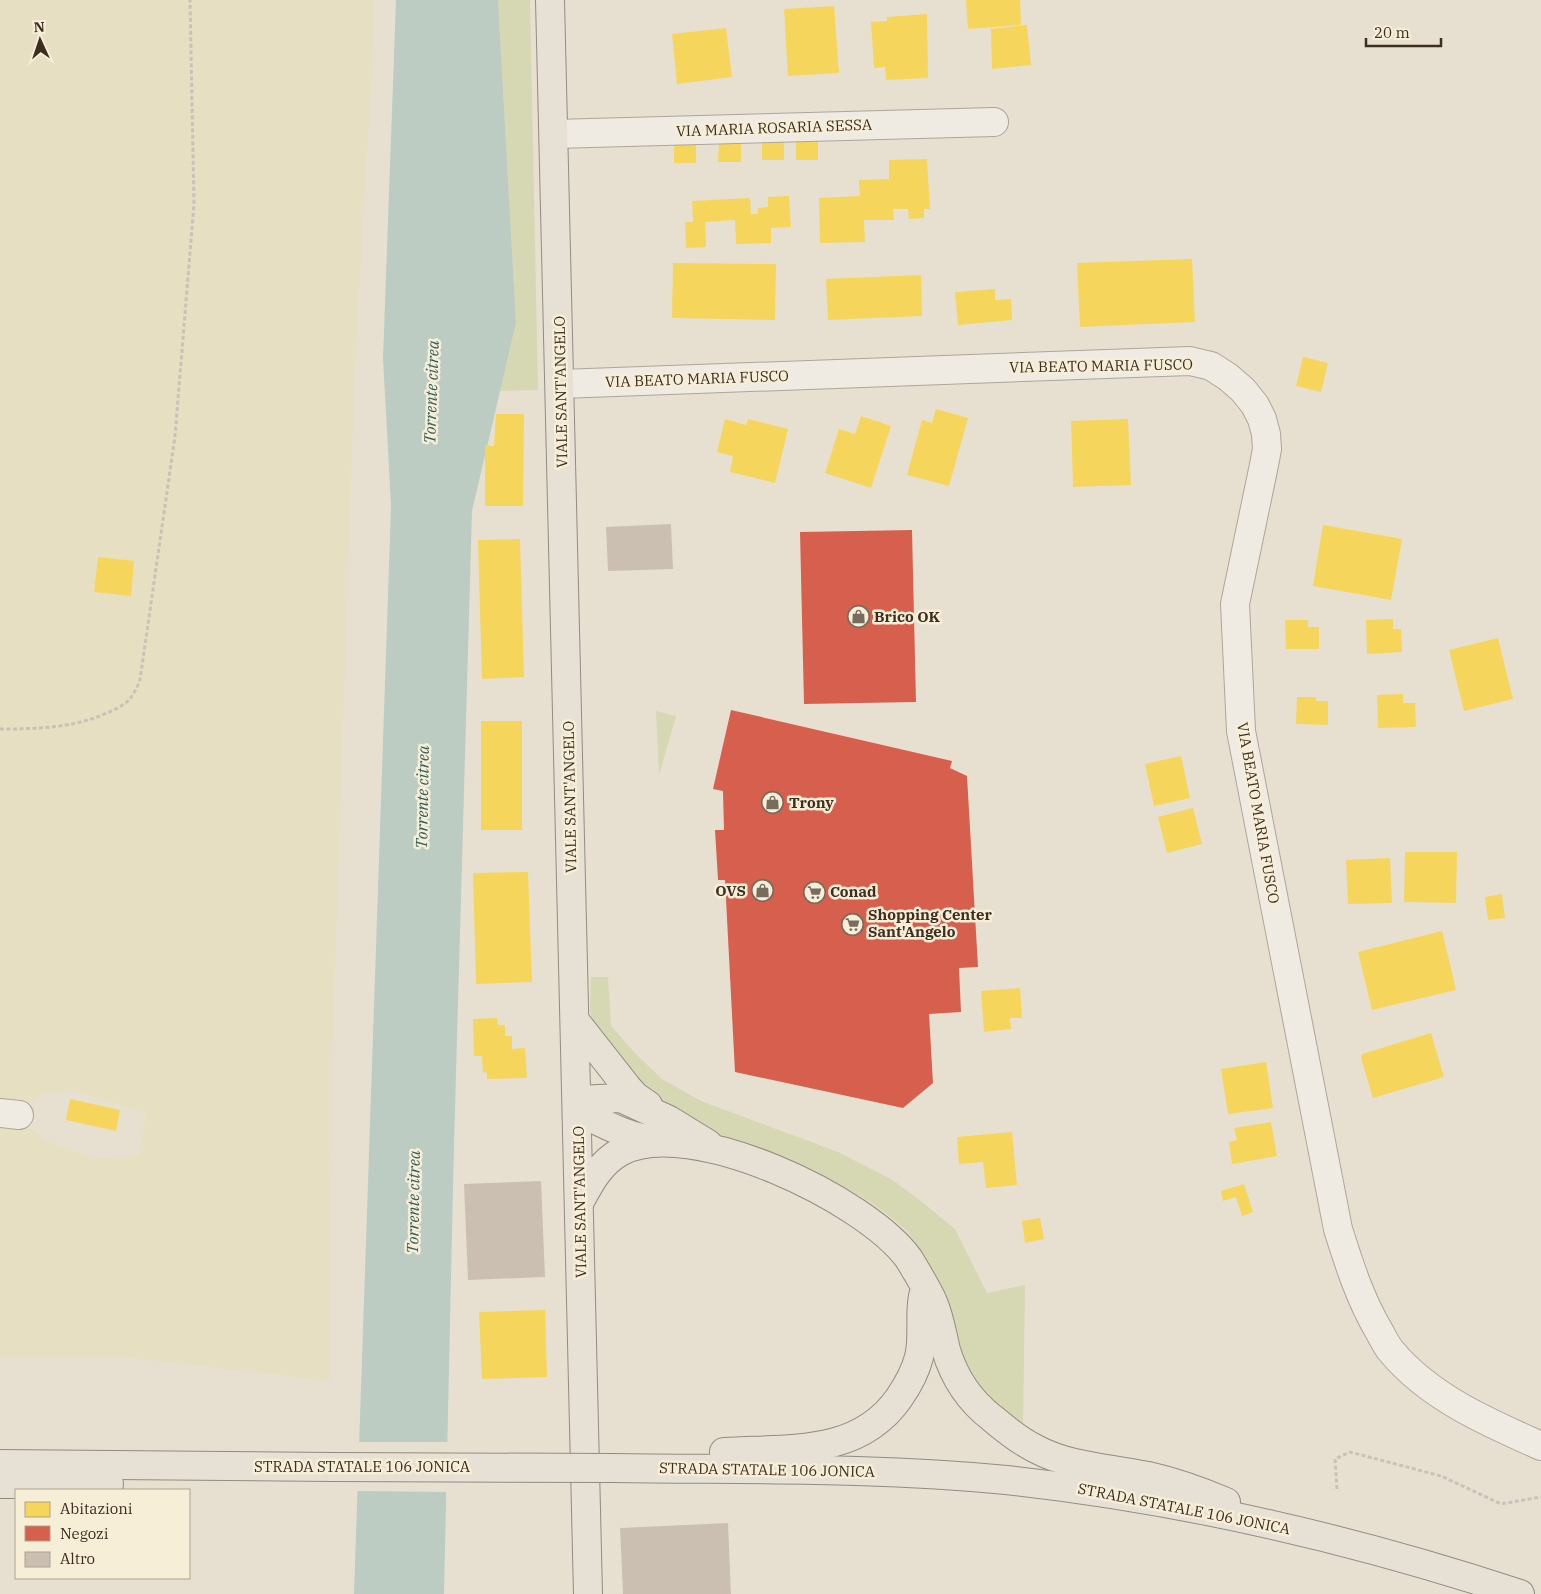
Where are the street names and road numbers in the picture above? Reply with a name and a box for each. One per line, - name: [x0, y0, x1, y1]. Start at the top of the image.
- street label: VIA MARIA ROSARIA SESSA: [676, 115, 873, 140]
- street label: VIALE SANT'ANGELO: [550, 316, 571, 468]
- street label: VIA BEATO MARIA FUSCO: [1009, 354, 1193, 377]
- street label: VIA BEATO MARIA FUSCO: [605, 366, 789, 391]
- street label: VIALE SANT'ANGELO: [559, 721, 580, 873]
- street label: VIA BEATO MARIA FUSCO: [1233, 721, 1284, 905]
- street label: VIALE SANT'ANGELO: [569, 1126, 590, 1278]
- street label: STRADA STATALE 106 JONICA: [254, 1457, 471, 1476]
- street label: STRADA STATALE 106 JONICA: [659, 1458, 876, 1481]
- street label: STRADA STATALE 106 JONICA: [1076, 1479, 1293, 1539]

